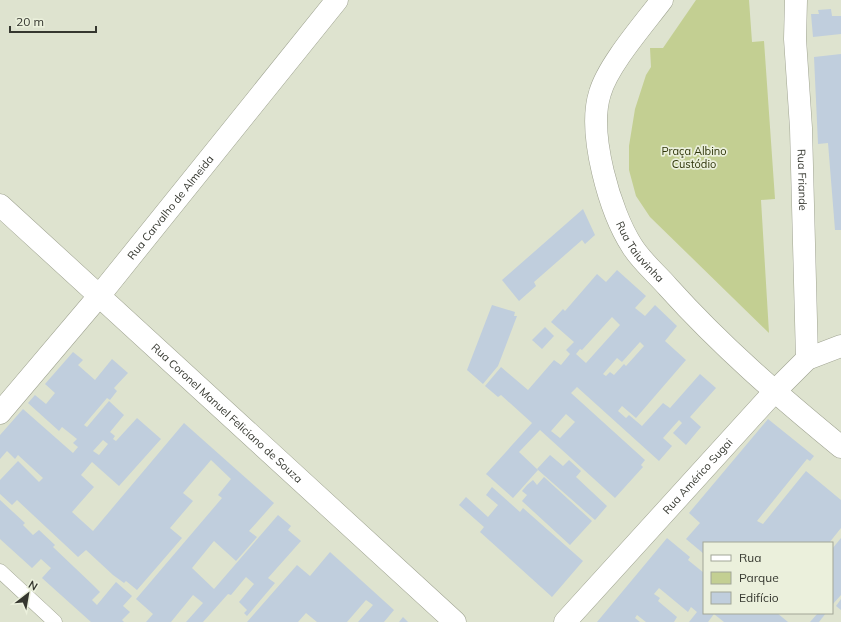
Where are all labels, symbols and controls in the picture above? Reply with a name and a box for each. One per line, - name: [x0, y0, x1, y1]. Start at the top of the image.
- scale bar: [10, 8, 96, 34]
- text: 20 m: [16, 14, 44, 29]
- park label: Praça Albino Custódio: [661, 144, 727, 171]
- street label: Rua Friande: [795, 149, 810, 211]
- street label: Rua Carvalho de Almeida: [124, 152, 216, 262]
- street label: Rua Taiuvinha: [613, 219, 667, 285]
- street label: Rua Coronel Manuel Feliciano de Souza: [149, 340, 306, 486]
- street label: Rua Américo Sugai: [660, 435, 735, 517]
- legend: [703, 542, 833, 614]
- text: Rua: [739, 550, 761, 565]
- text: Parque: [739, 570, 779, 585]
- north arrow: [8, 574, 48, 614]
- text: N: [26, 577, 40, 594]
- text: Edifício: [739, 590, 779, 605]

